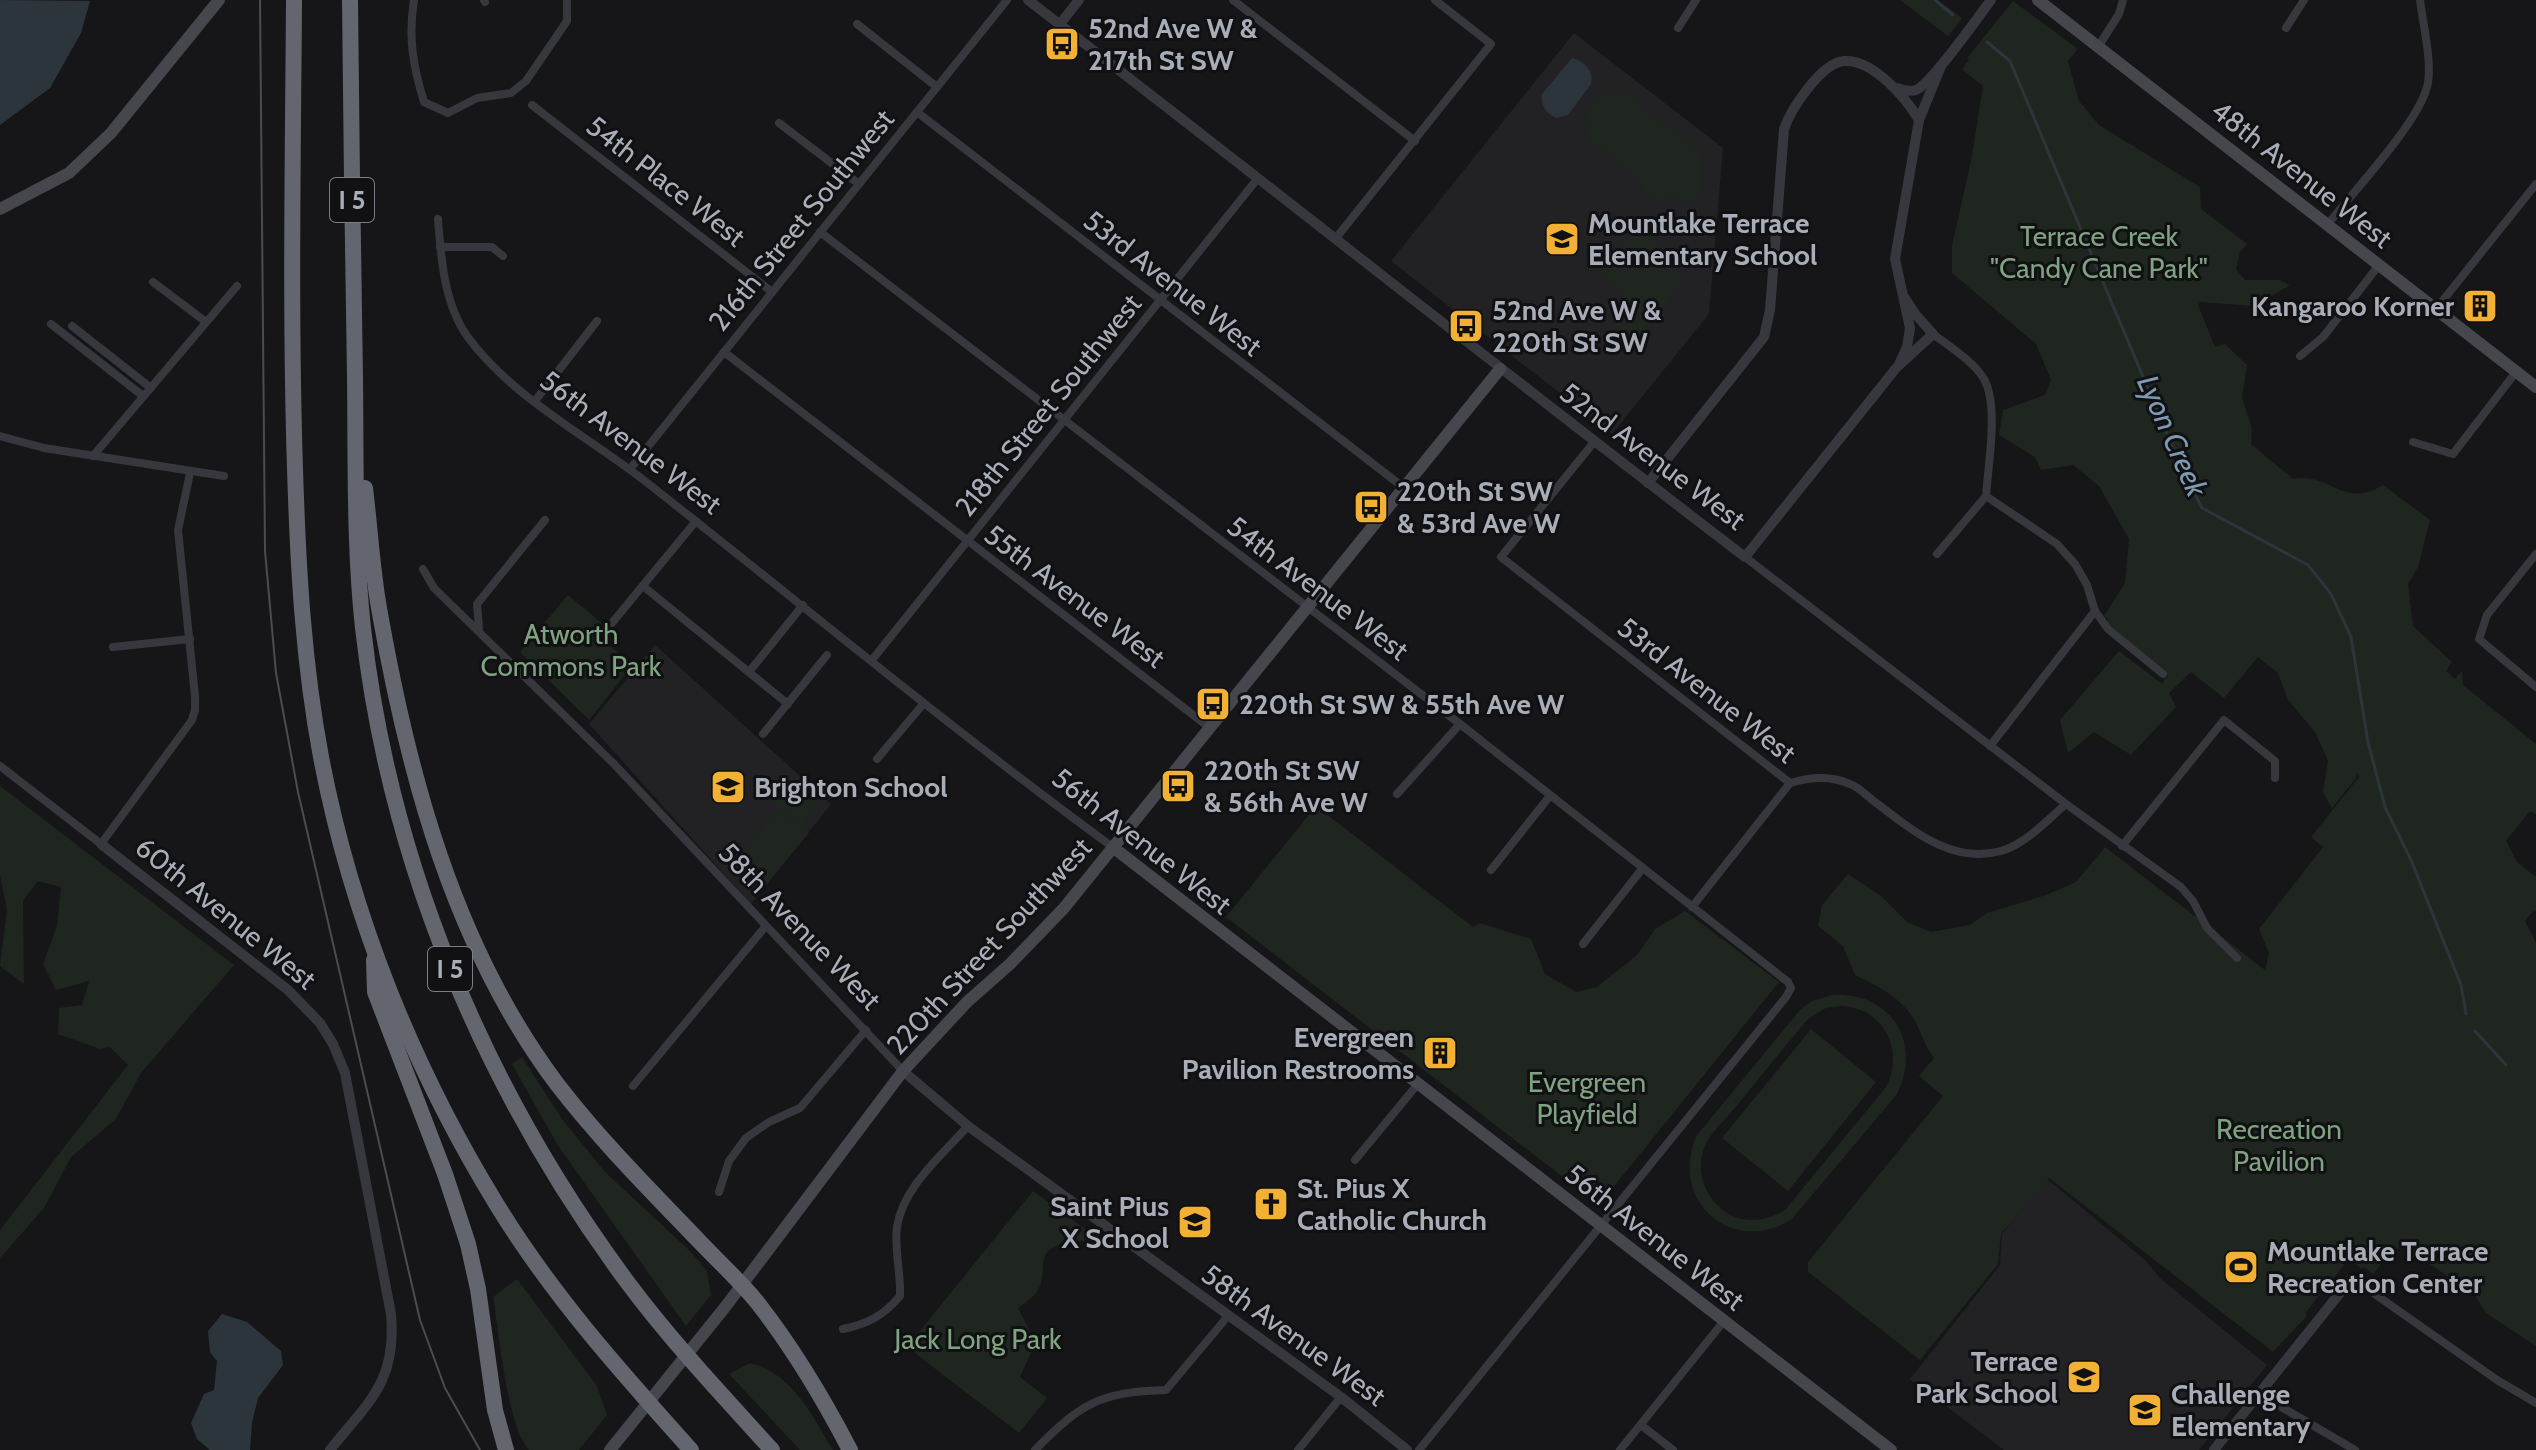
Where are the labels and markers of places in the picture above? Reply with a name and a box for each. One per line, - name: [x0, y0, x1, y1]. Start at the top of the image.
- place label: 52nd Ave W & 217th St SW: [1088, 11, 1258, 77]
- bus stop icon: 52nd Ave W & 217th St SW: [1043, 25, 1081, 63]
- place label: Mountlake Terrace Elementary School: [1588, 206, 1817, 272]
- school or university icon: Mountlake Terrace Elementary School: [1543, 220, 1581, 258]
- building icon: Kangaroo Korner: [2461, 287, 2499, 325]
- place label: Kangaroo Korner: [2251, 289, 2455, 323]
- place label: 52nd Ave W & 220th St SW: [1492, 293, 1662, 359]
- bus stop icon: 52nd Ave W & 220th St SW: [1447, 307, 1485, 345]
- place label: 220th St SW & 53rd Ave W: [1397, 474, 1560, 540]
- bus stop icon: 220th St SW & 53rd Ave W: [1352, 488, 1390, 526]
- bus stop icon: 220th St SW & 55th Ave W: [1194, 685, 1232, 723]
- place label: 220th St SW & 55th Ave W: [1239, 687, 1564, 721]
- place label: 220th St SW & 56th Ave W: [1204, 753, 1368, 819]
- bus stop icon: 220th St SW & 56th Ave W: [1159, 767, 1197, 805]
- school or university icon: Brighton School: [709, 768, 747, 806]
- place label: Brighton School: [754, 770, 948, 804]
- place label: Evergreen Pavilion Restrooms: [1182, 1020, 1414, 1086]
- building icon: Evergreen Pavilion Restrooms: [1421, 1034, 1459, 1072]
- place label: St. Pius X Catholic Church: [1297, 1171, 1487, 1237]
- church icon: St. Pius X Catholic Church: [1252, 1185, 1290, 1223]
- place label: Saint Pius X School: [1050, 1189, 1169, 1255]
- school or university icon: Saint Pius X School: [1176, 1203, 1214, 1241]
- place label: Mountlake Terrace Recreation Center: [2267, 1234, 2489, 1300]
- sports icon: Mountlake Terrace Recreation Center: [2222, 1248, 2260, 1286]
- place label: Terrace Park School: [1915, 1344, 2058, 1410]
- school or university icon: Terrace Park School: [2065, 1358, 2103, 1396]
- place label: Challenge Elementary: [2171, 1377, 2310, 1443]
- school or university icon: Challenge Elementary: [2126, 1391, 2164, 1429]

